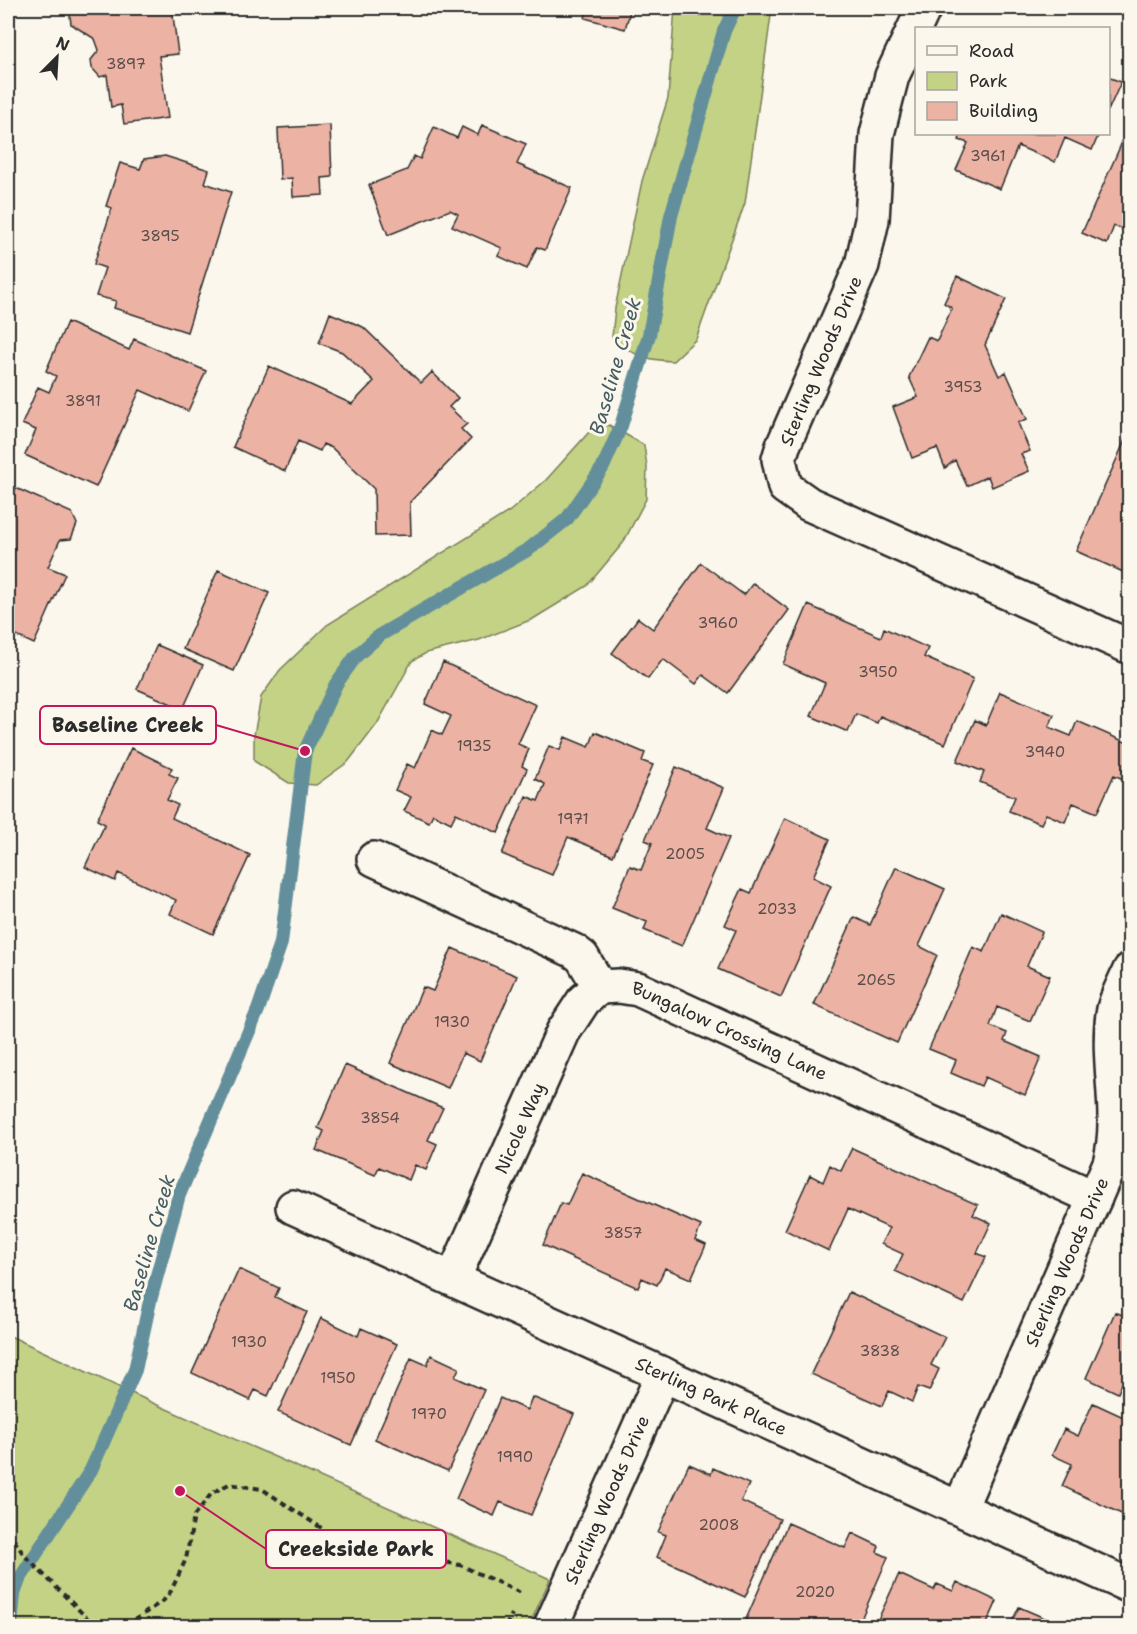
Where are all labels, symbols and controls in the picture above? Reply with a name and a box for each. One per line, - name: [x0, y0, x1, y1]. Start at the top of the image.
- north arrow: [27, 27, 87, 87]
- legend: [915, 27, 1110, 135]
- text: N: [53, 32, 73, 56]
- text: Road: [969, 39, 1014, 63]
- house number: 3897: [106, 54, 146, 74]
- text: Park: [969, 69, 1008, 93]
- text: Building: [969, 99, 1038, 123]
- house number: 3961: [970, 146, 1006, 166]
- house number: 3895: [140, 226, 180, 246]
- street label: Sterling Woods Drive: [774, 272, 868, 450]
- water label: Baseline Creek: [583, 294, 647, 438]
- house number: 3953: [944, 377, 982, 397]
- house number: 3891: [65, 391, 101, 411]
- house number: 3960: [698, 613, 738, 633]
- house number: 3950: [858, 662, 898, 682]
- callout: Baseline Creek: [40, 706, 216, 744]
- text: Baseline Creek: [52, 712, 204, 738]
- house number: 1935: [457, 736, 491, 756]
- house number: 3940: [1025, 742, 1065, 762]
- house number: 1971: [557, 809, 589, 829]
- house number: 2005: [665, 844, 705, 864]
- house number: 2033: [757, 899, 797, 919]
- house number: 2065: [856, 970, 896, 990]
- street label: Bungalow Crossing Lane: [631, 976, 831, 1086]
- house number: 1930: [434, 1012, 470, 1032]
- street label: Nicole Way: [489, 1079, 551, 1178]
- house number: 3854: [360, 1108, 400, 1128]
- water label: Baseline Creek: [117, 1171, 181, 1315]
- street label: Sterling Woods Drive: [1019, 1174, 1114, 1351]
- house number: 3857: [603, 1223, 643, 1243]
- house number: 1930: [231, 1332, 267, 1352]
- house number: 3838: [860, 1341, 900, 1361]
- street label: Sterling Park Place: [631, 1352, 791, 1441]
- house number: 1950: [320, 1368, 356, 1388]
- house number: 1970: [411, 1404, 447, 1424]
- street label: Sterling Woods Drive: [559, 1412, 655, 1588]
- house number: 1990: [497, 1447, 533, 1467]
- house number: 2008: [698, 1515, 740, 1535]
- callout: Creekside Park: [266, 1530, 446, 1568]
- text: Creekside Park: [278, 1536, 434, 1562]
- house number: 2020: [795, 1582, 835, 1602]

